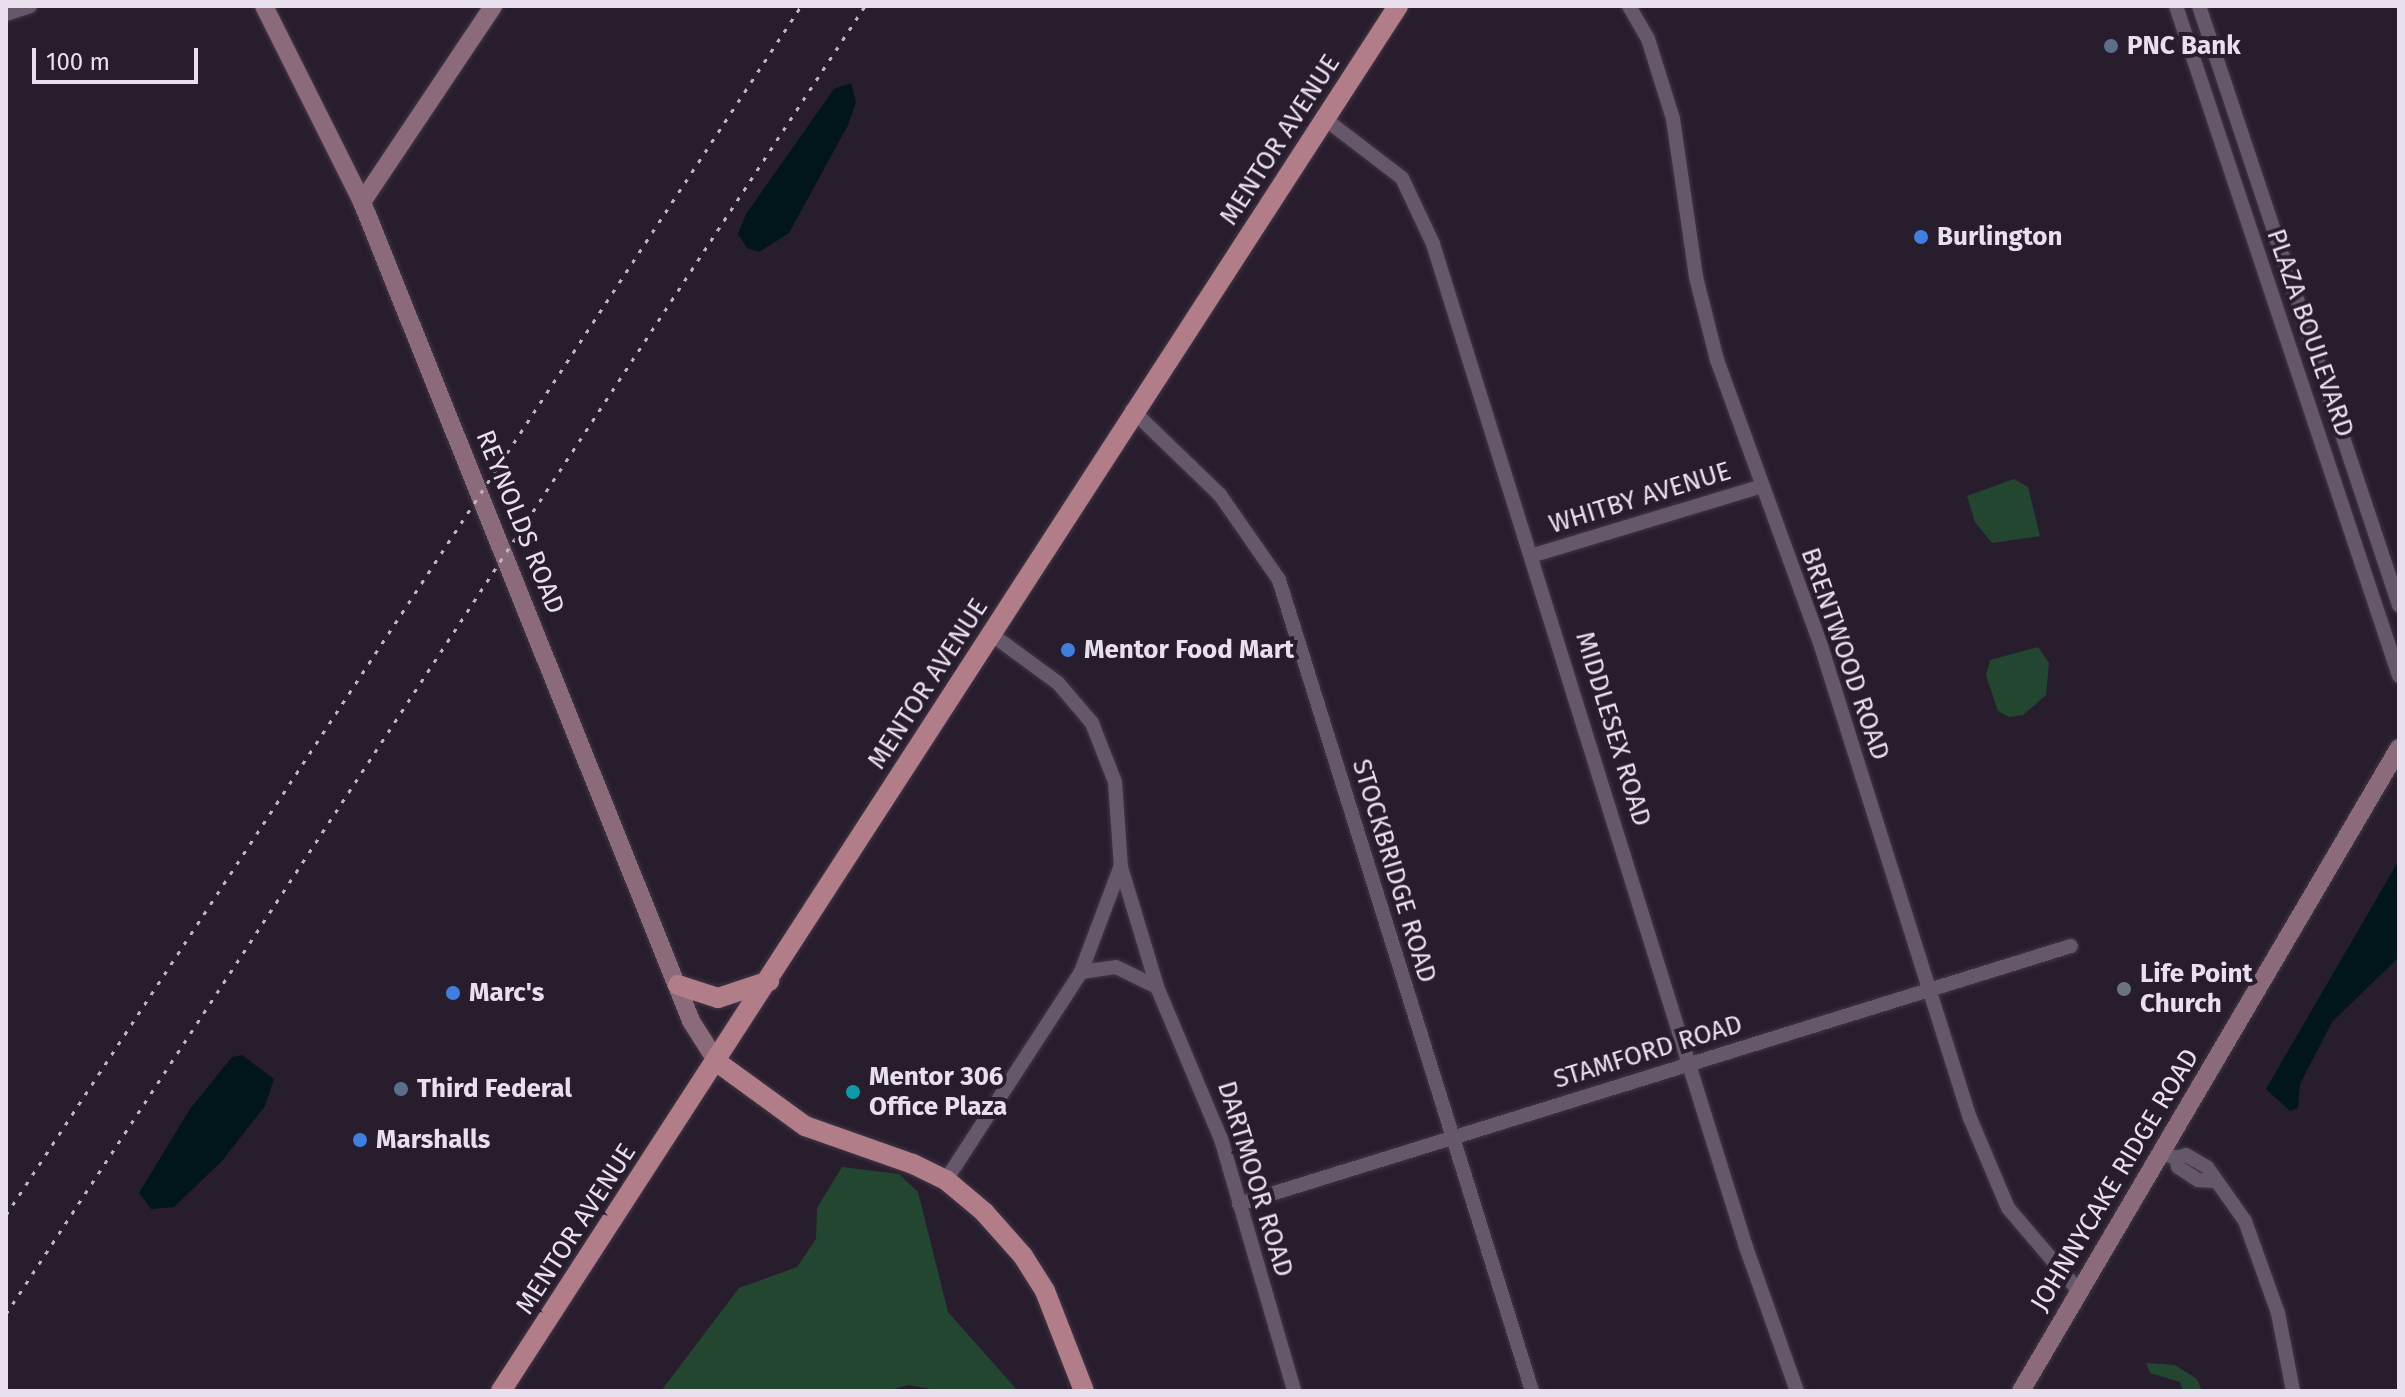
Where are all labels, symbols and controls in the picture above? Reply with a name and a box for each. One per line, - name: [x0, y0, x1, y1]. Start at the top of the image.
- place label: PNC Bank: [2127, 30, 2241, 62]
- scale bar: [36, 32, 202, 82]
- marker: PNC Bank: [2102, 37, 2120, 55]
- text: 100 m: [46, 48, 110, 76]
- street label: MENTOR AVENUE: [1213, 49, 1347, 231]
- place label: Burlington: [1937, 221, 2062, 253]
- street label: PLAZA BOULEVARD: [2260, 225, 2360, 441]
- marker: Burlington: [1912, 228, 1930, 246]
- street label: REYNOLDS ROAD: [469, 426, 571, 618]
- street label: WHITBY AVENUE: [1545, 456, 1735, 540]
- street label: BRENTWOOD ROAD: [1794, 544, 1896, 764]
- street label: MENTOR AVENUE: [861, 593, 995, 775]
- street label: MIDDLESEX ROAD: [1569, 628, 1657, 830]
- place label: Mentor Food Mart: [1084, 634, 1294, 666]
- marker: Mentor Food Mart: [1059, 641, 1077, 659]
- street label: STOCKBRIDGE ROAD: [1345, 755, 1443, 987]
- place label: Life Point Church: [2140, 958, 2253, 1020]
- place label: Marc's: [469, 977, 544, 1009]
- marker: Life Point Church: [2115, 980, 2133, 998]
- marker: Marc's: [444, 984, 462, 1002]
- street label: STAMFORD ROAD: [1550, 1009, 1746, 1095]
- street label: JOHNNYCAKE RIDGE ROAD: [2024, 1043, 2206, 1317]
- place label: Mentor 306 Office Plaza: [869, 1061, 1007, 1122]
- place label: Third Federal: [417, 1073, 572, 1105]
- street label: DARTMOOR ROAD: [1210, 1077, 1300, 1281]
- marker: Third Federal: [392, 1080, 410, 1098]
- marker: Mentor 306 Office Plaza: [844, 1083, 862, 1101]
- place label: Marshalls: [376, 1124, 490, 1156]
- marker: Marshalls: [351, 1131, 369, 1149]
- street label: MENTOR AVENUE: [509, 1138, 643, 1320]

